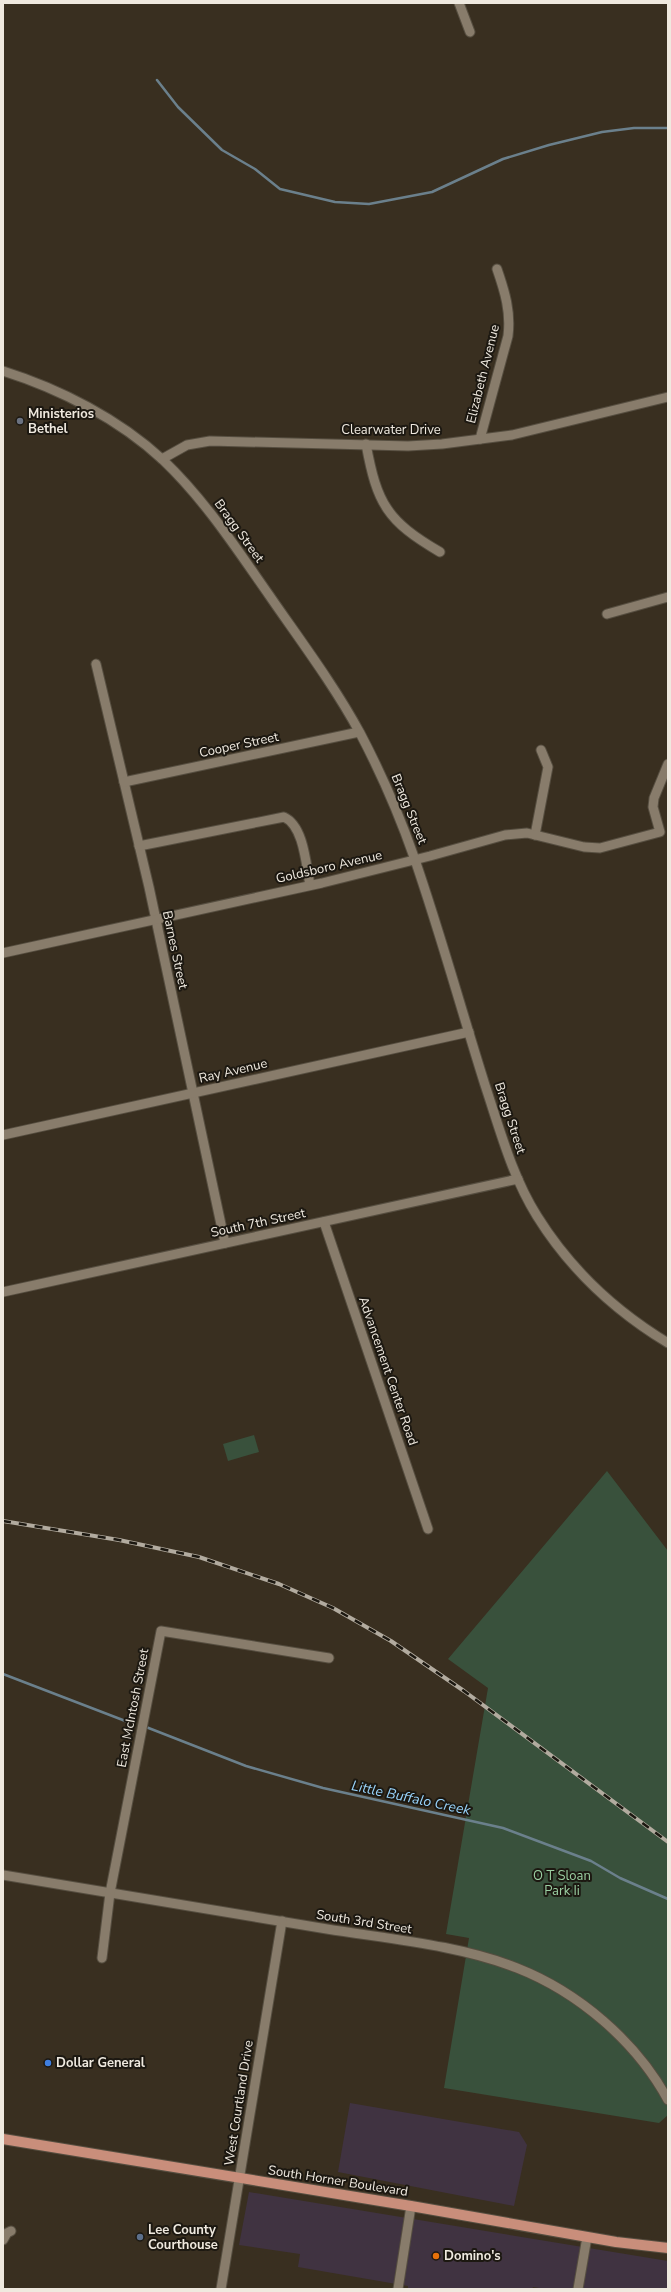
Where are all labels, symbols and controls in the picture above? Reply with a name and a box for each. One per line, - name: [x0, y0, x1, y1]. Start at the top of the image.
- street label: Elizabeth Avenue: [462, 323, 504, 425]
- place label: Ministerios Bethel: [28, 405, 94, 438]
- marker: Ministerios Bethel: [15, 416, 25, 426]
- street label: Clearwater Drive: [341, 421, 441, 439]
- street label: Bragg Street: [210, 496, 268, 567]
- street label: Cooper Street: [198, 728, 281, 762]
- street label: Bragg Street: [387, 771, 431, 847]
- street label: Goldsboro Avenue: [274, 846, 384, 888]
- street label: Barnes Street: [158, 909, 192, 991]
- street label: Ray Avenue: [197, 1054, 269, 1088]
- street label: Bragg Street: [490, 1080, 530, 1157]
- street label: South 7th Street: [209, 1204, 307, 1242]
- street label: Advancement Center Road: [354, 1294, 422, 1448]
- street label: East McIntosh Street: [113, 1647, 153, 1769]
- water label: Little Buffalo Creek: [350, 1776, 473, 1820]
- park label: O T Sloan Park Ii: [533, 1867, 591, 1900]
- street label: South 3rd Street: [315, 1906, 414, 1939]
- street label: West Courtland Drive: [220, 2039, 258, 2167]
- place label: Dollar General: [56, 2054, 146, 2072]
- marker: Dollar General: [43, 2058, 53, 2068]
- street label: South Horner Boulevard: [267, 2161, 409, 2201]
- place label: Lee County Courthouse: [148, 2221, 218, 2254]
- marker: Lee County Courthouse: [135, 2232, 145, 2242]
- place label: Domino's: [444, 2247, 501, 2265]
- marker: Domino's: [431, 2251, 441, 2261]

